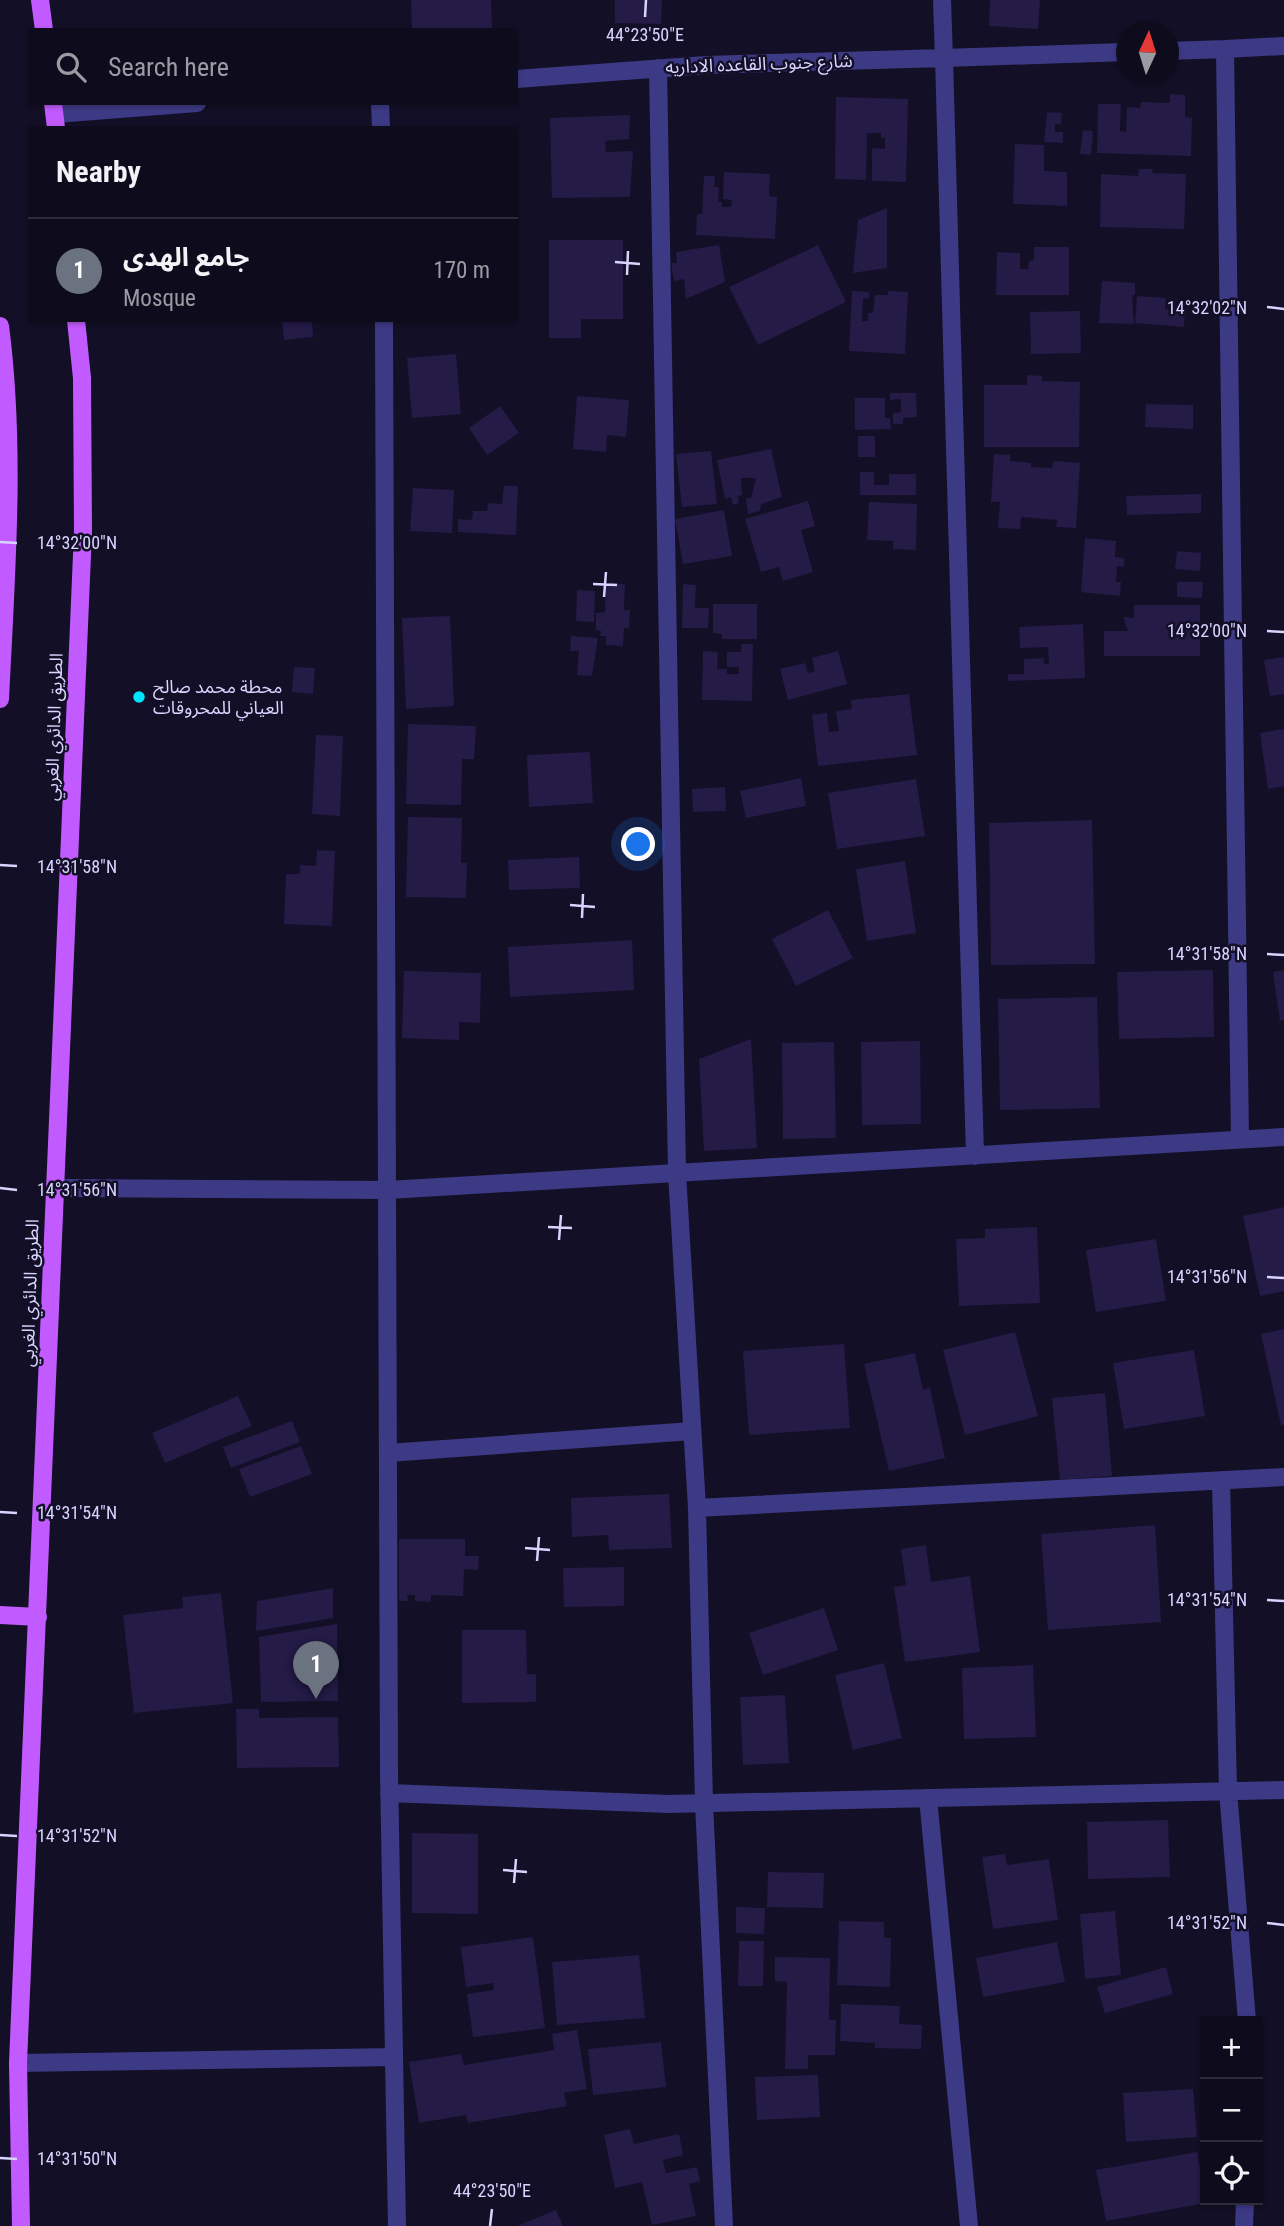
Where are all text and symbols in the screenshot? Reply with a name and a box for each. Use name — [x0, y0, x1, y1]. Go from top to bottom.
north arrow — [1116, 21, 1179, 84]
text: 44°23'50"E — [606, 24, 684, 45]
search box — [28, 28, 518, 105]
icon: search — [52, 48, 90, 86]
street label: شارع جنوب القاعده الاداريه — [665, 50, 853, 81]
text: Search here — [108, 52, 229, 82]
text: Nearby — [56, 154, 141, 189]
text: جامع الهدى — [123, 242, 249, 272]
text: 1 — [73, 257, 85, 284]
text: 170 m — [433, 257, 490, 284]
text: Mosque — [123, 285, 196, 312]
text: 14°32'02"N — [1167, 297, 1247, 318]
text: 14°32'00"N — [37, 532, 117, 553]
text: 14°32'00"N — [1167, 620, 1247, 641]
street label: الطريق الدائري الغربي — [40, 653, 70, 801]
place label: محطة محمد صالح العياني للمحروقات — [153, 676, 284, 721]
marker: محطة محمد صالح العياني للمحروقات — [131, 689, 147, 705]
your location — [621, 827, 655, 861]
text: 14°31'58"N — [37, 856, 117, 877]
text: 14°31'58"N — [1167, 943, 1247, 964]
text: 14°31'56"N — [37, 1179, 117, 1200]
street label: الطريق الدائري الغربي — [16, 1219, 46, 1367]
text: 14°31'56"N — [1167, 1266, 1247, 1287]
text: 14°31'54"N — [37, 1502, 117, 1523]
text: 14°31'54"N — [1167, 1589, 1247, 1610]
pin: 1 — [293, 1641, 339, 1699]
text: 14°31'52"N — [37, 1825, 117, 1846]
text: 14°31'52"N — [1167, 1912, 1247, 1933]
map controls — [1200, 2016, 1263, 2205]
button: + — [1200, 2016, 1263, 2079]
button: − — [1200, 2079, 1263, 2142]
button: locate — [1200, 2142, 1263, 2205]
text: 14°31'50"N — [37, 2148, 117, 2169]
text: 44°23'50"E — [453, 2180, 531, 2201]

